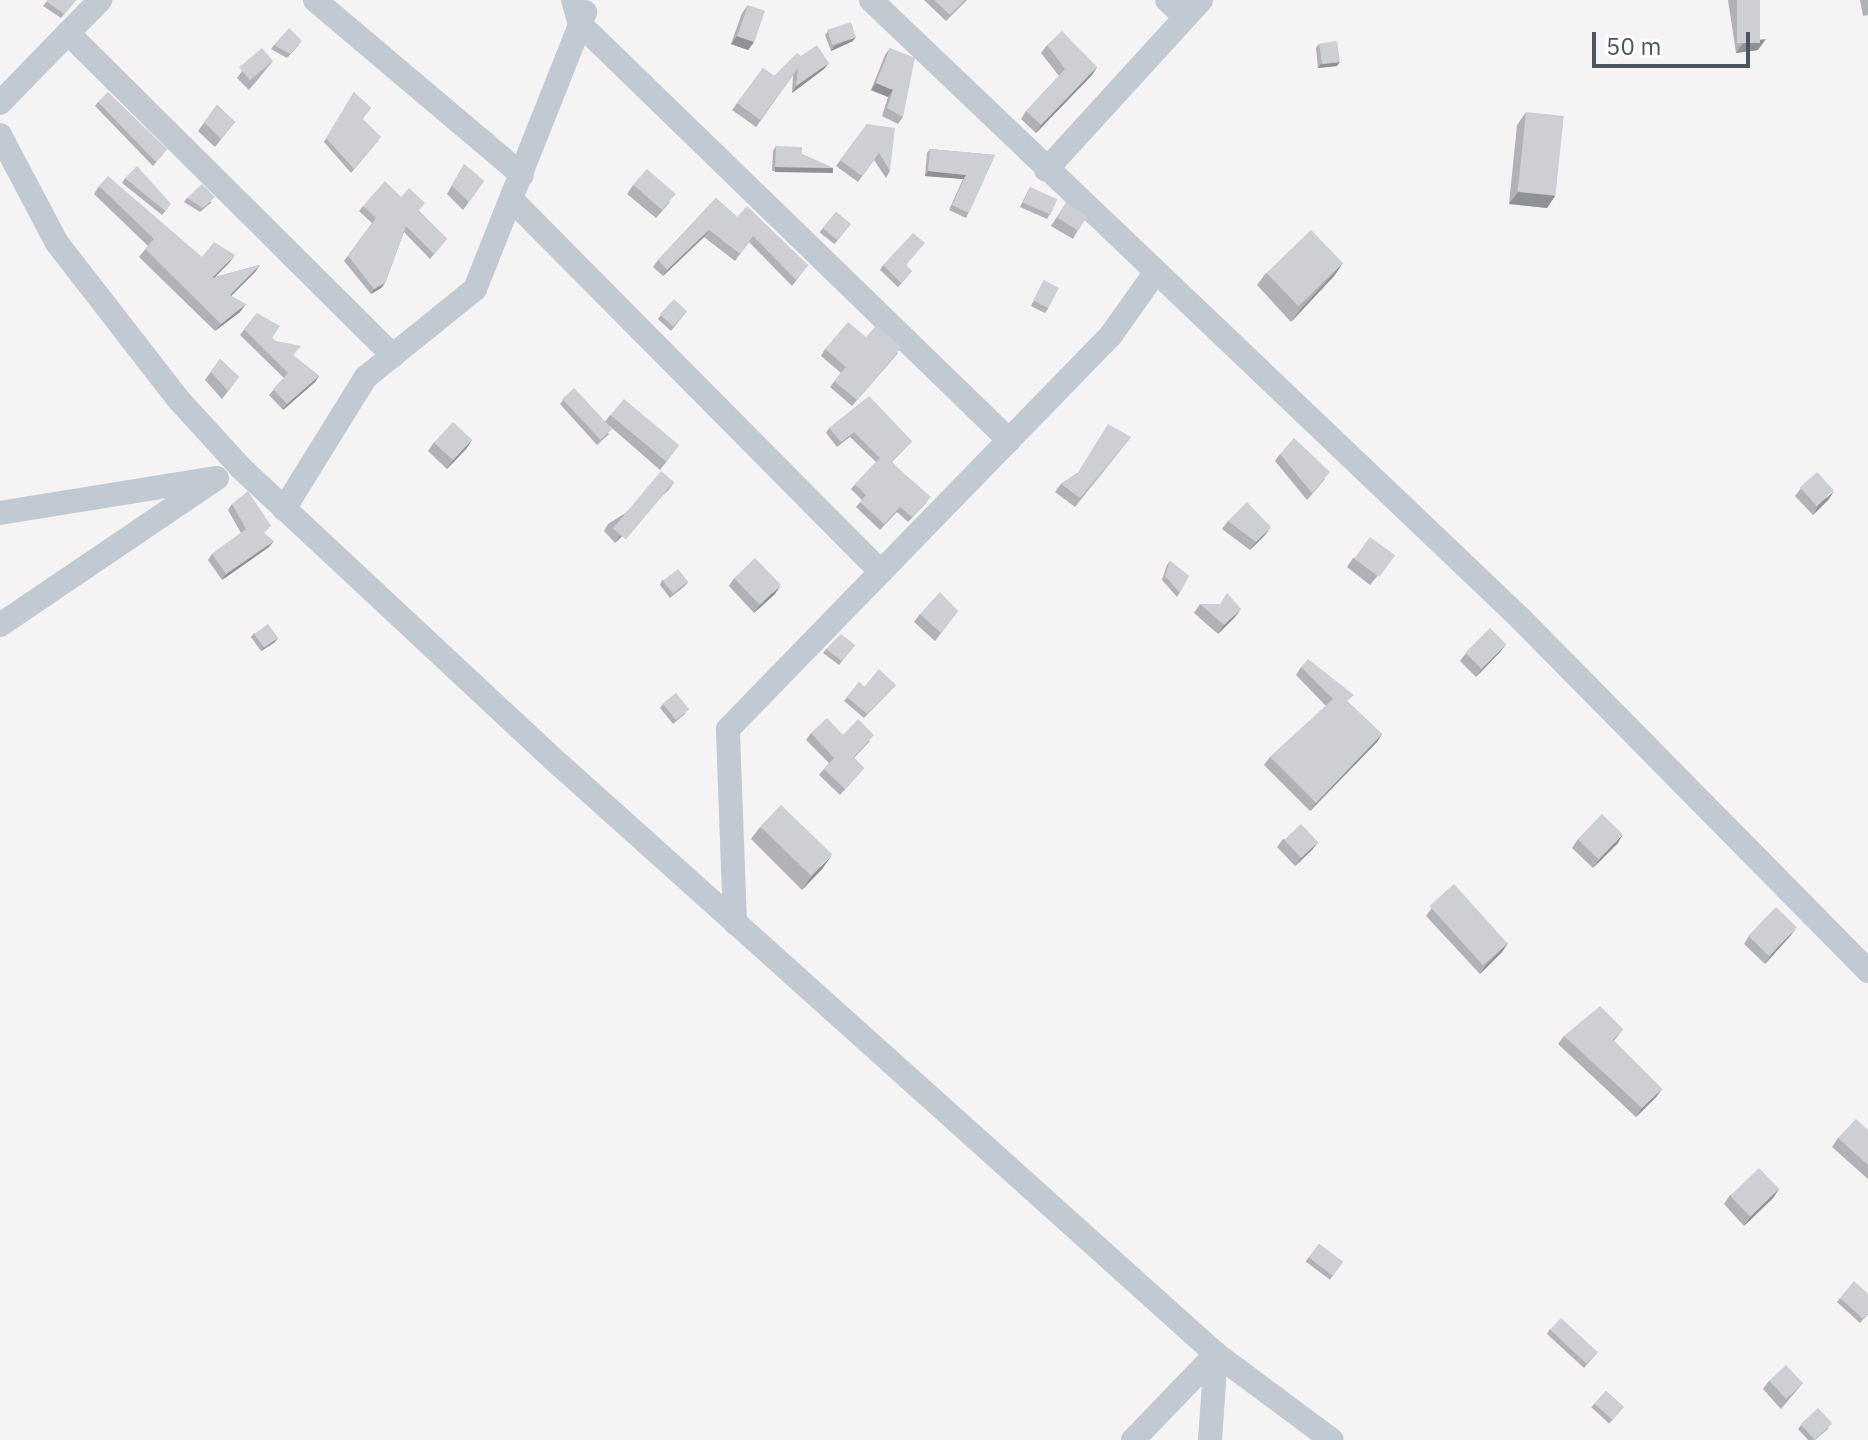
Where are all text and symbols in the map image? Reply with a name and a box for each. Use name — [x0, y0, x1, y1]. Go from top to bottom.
scale bar — [1596, 16, 1754, 66]
text: 50 m — [1606, 30, 1661, 62]

